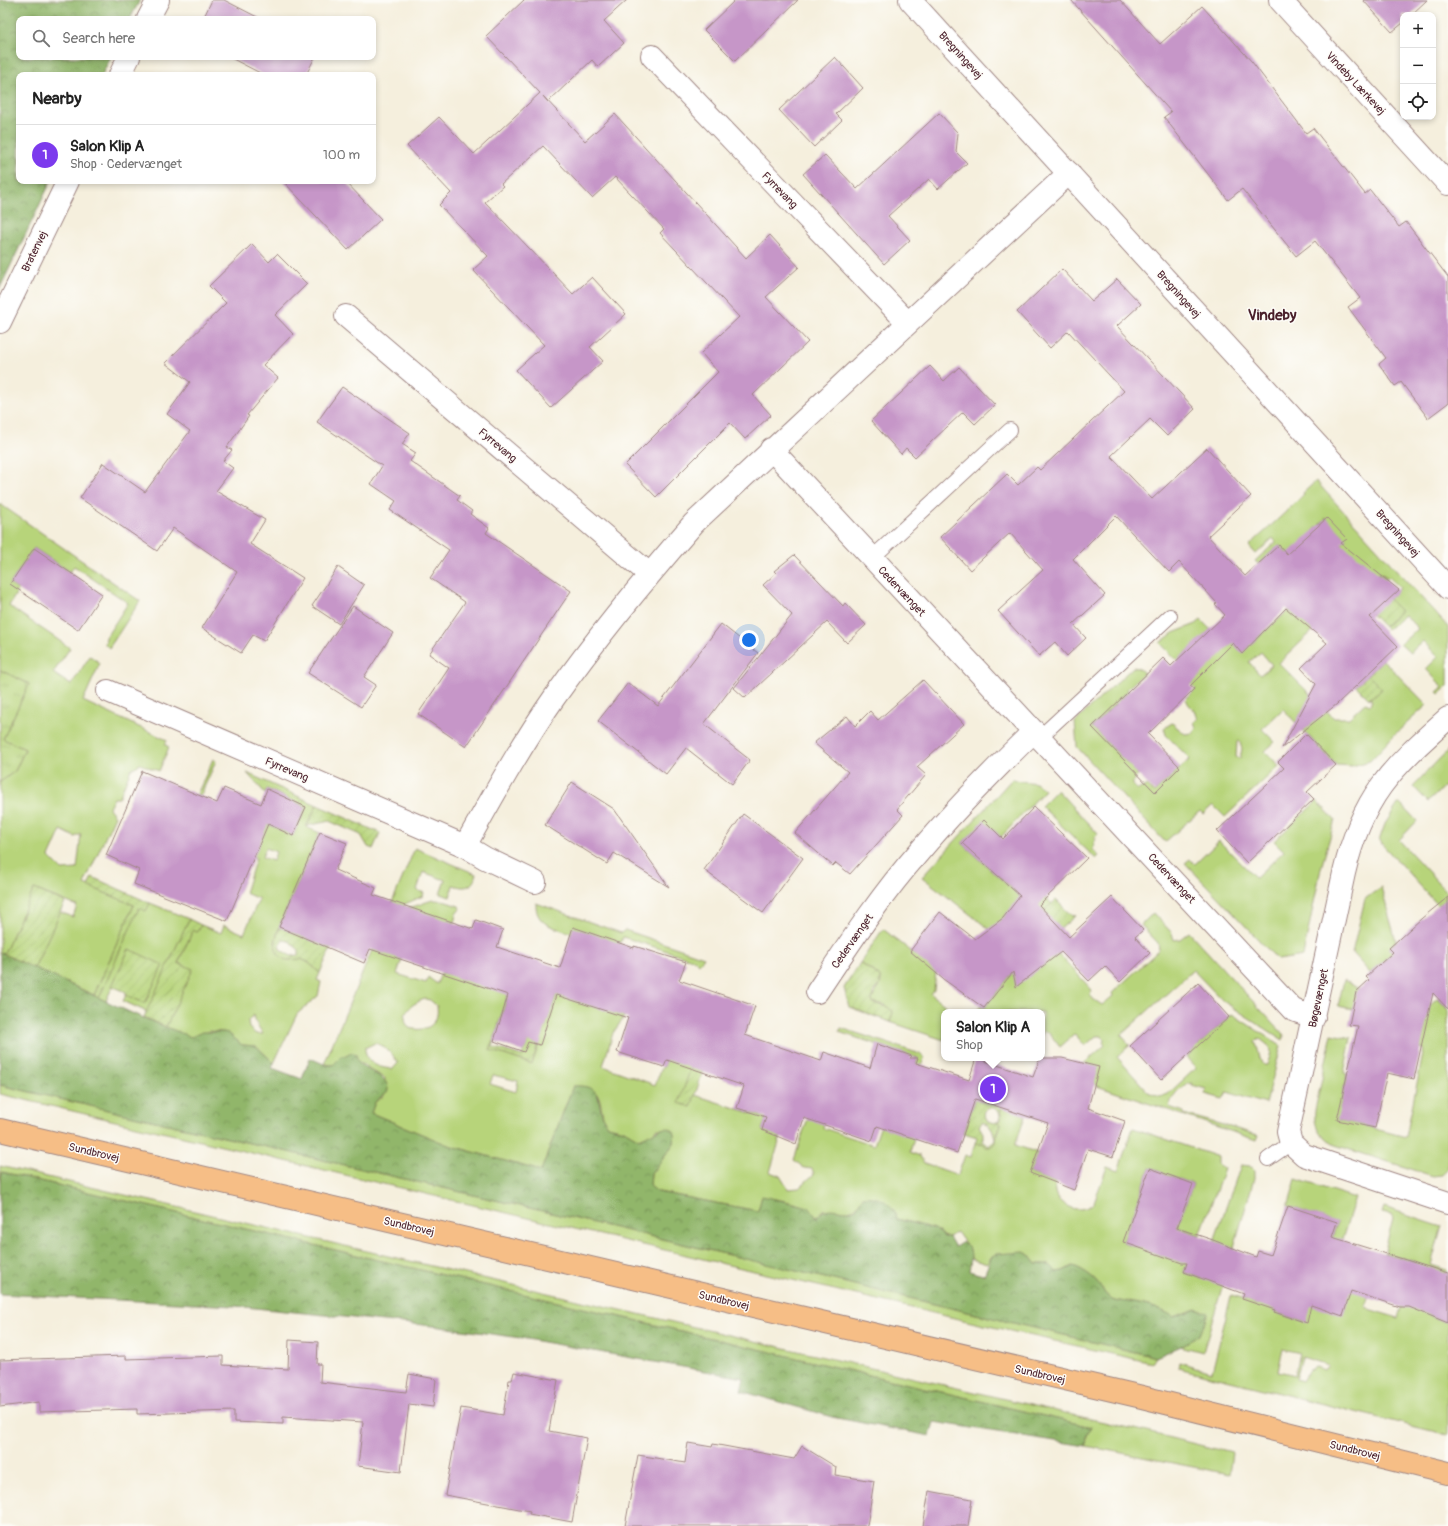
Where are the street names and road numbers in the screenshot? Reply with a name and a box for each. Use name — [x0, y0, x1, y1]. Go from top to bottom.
street label: Bregningevej — [936, 29, 985, 82]
street label: Vindeby Lærkevej — [1323, 49, 1388, 117]
street label: Fyrrevang — [759, 169, 801, 212]
street label: Bratenvej — [19, 229, 50, 274]
street label: Bregningevej — [1154, 268, 1203, 321]
street label: Fyrrevang — [476, 426, 520, 465]
street label: Bregningevej — [1373, 507, 1422, 560]
street label: Cedervænget — [875, 564, 928, 619]
street label: Fyrrevang — [263, 755, 311, 785]
street label: Cedervænget — [1145, 851, 1198, 906]
street label: Cedervænget — [829, 911, 876, 971]
street label: Bøgevænget — [1306, 967, 1331, 1029]
street label: Sundbrovej — [67, 1140, 120, 1165]
street label: Sundbrovej — [382, 1214, 435, 1239]
street label: Sundbrovej — [697, 1288, 750, 1313]
street label: Sundbrovej — [1013, 1362, 1066, 1387]
street label: Sundbrovej — [1328, 1438, 1381, 1463]

